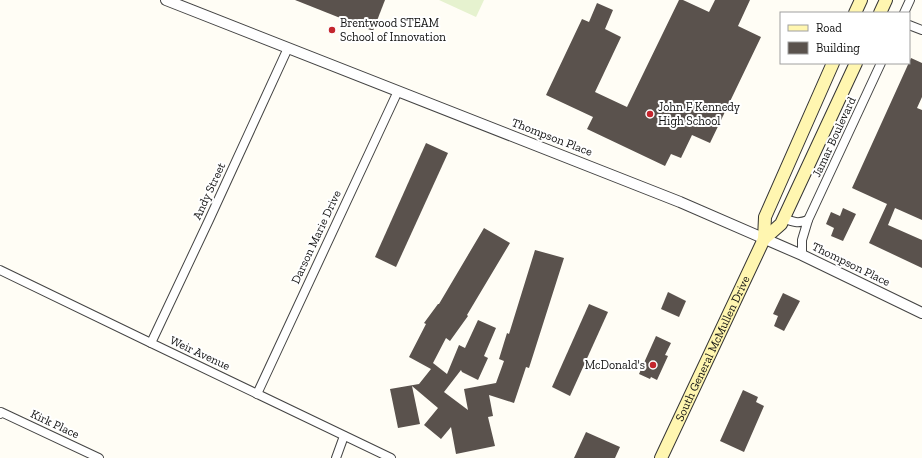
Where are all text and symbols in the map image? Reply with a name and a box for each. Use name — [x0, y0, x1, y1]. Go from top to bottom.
legend — [780, 12, 910, 64]
place label: Brentwood STEAM School of Innovation — [340, 16, 446, 44]
text: Road — [816, 21, 842, 35]
marker: Brentwood STEAM School of Innovation — [327, 25, 337, 35]
text: Building — [816, 41, 860, 55]
street label: Jamar Boulevard — [809, 94, 859, 179]
place label: John F Kennedy High School — [658, 100, 741, 128]
marker: John F Kennedy High School — [645, 109, 655, 119]
street label: Thompson Place — [510, 115, 595, 159]
street label: Andy Street — [190, 160, 229, 222]
street label: Darson Marie Drive — [288, 188, 344, 286]
street label: Thompson Place — [810, 239, 893, 289]
street label: South General McMullen Drive — [672, 273, 753, 423]
street label: Weir Avenue — [168, 333, 233, 373]
place label: McDonald's — [585, 358, 645, 372]
marker: McDonald's — [648, 360, 658, 370]
street label: Kirk Place — [28, 407, 82, 441]

